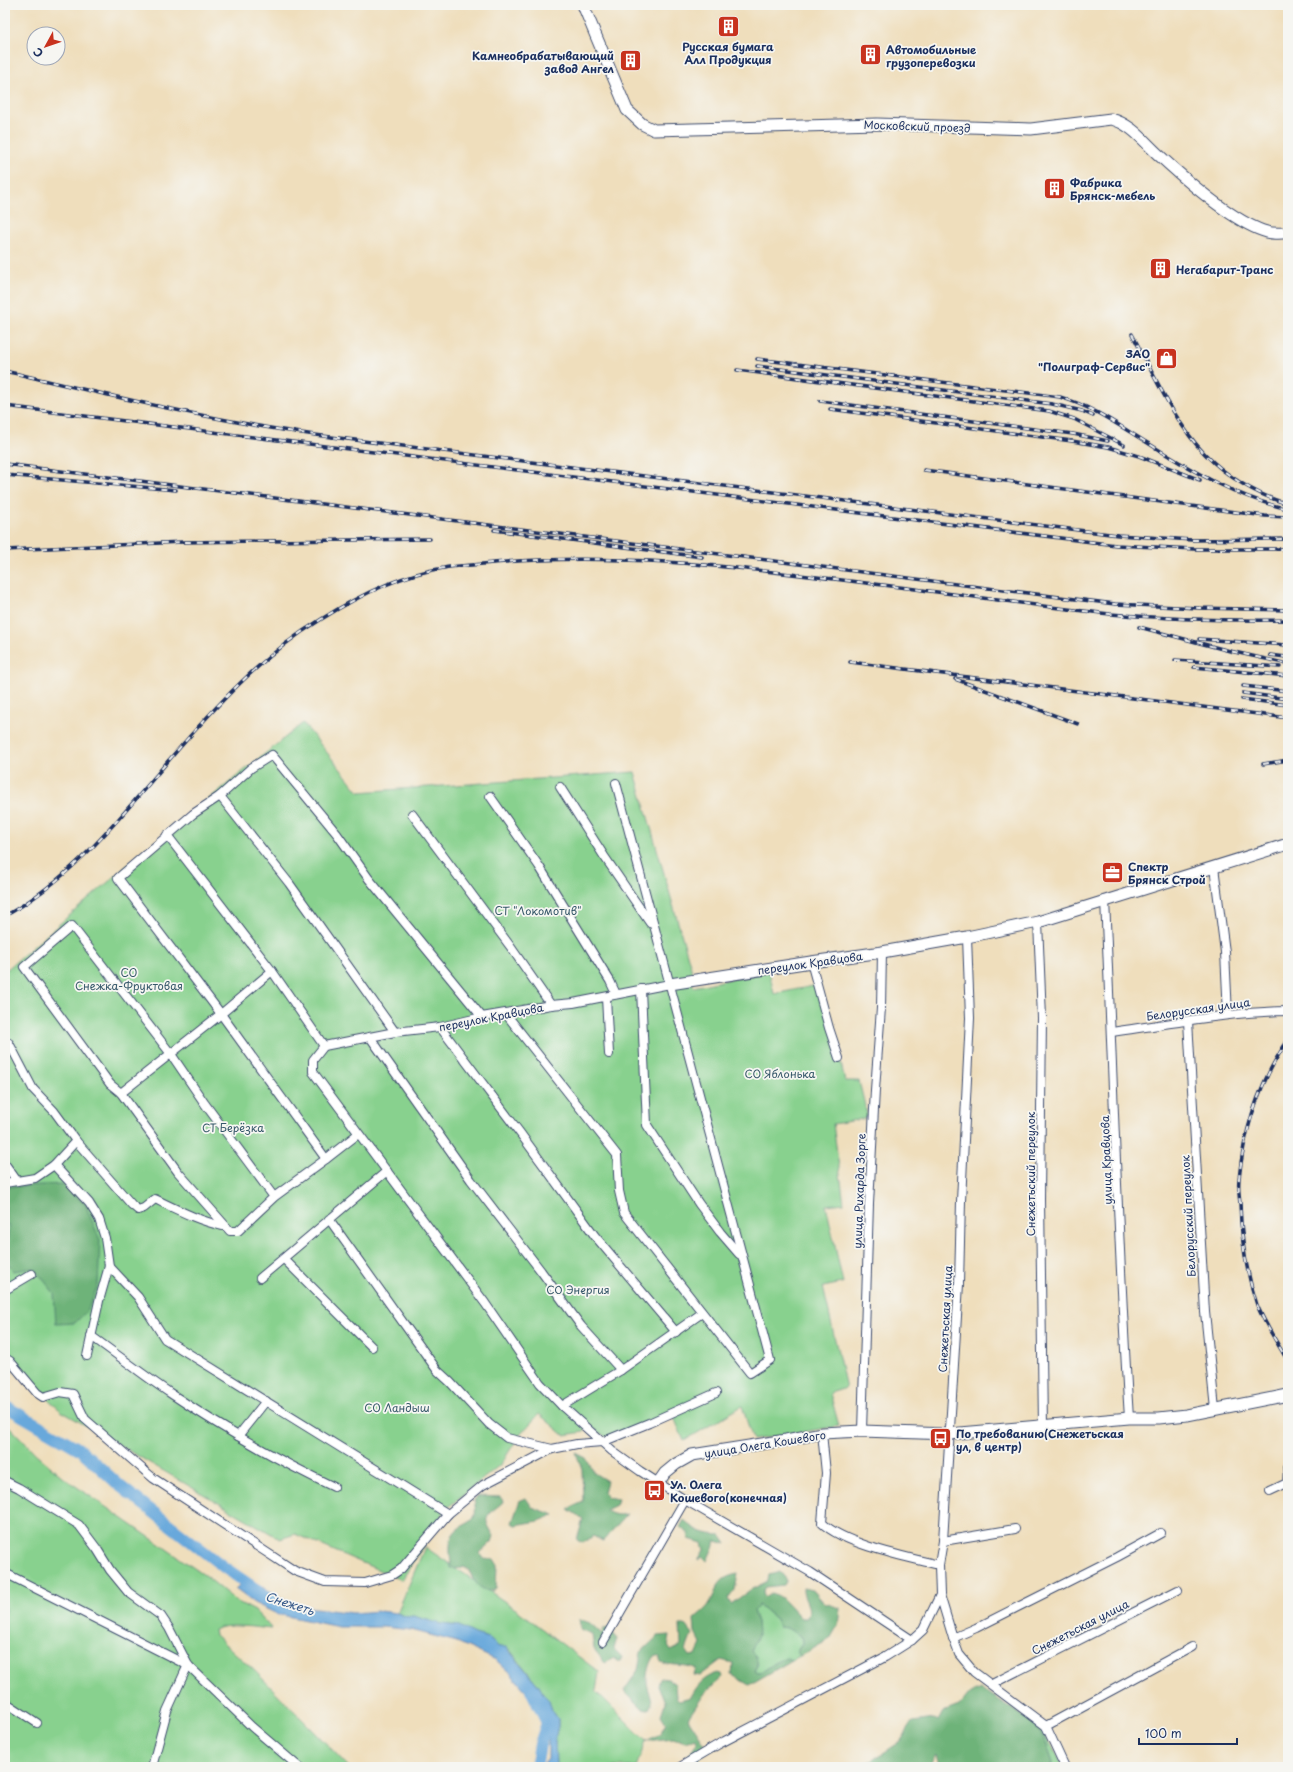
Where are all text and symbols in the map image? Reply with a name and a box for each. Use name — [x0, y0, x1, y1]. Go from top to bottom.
building icon: Русская бумага Алл Продукция — [715, 13, 741, 39]
north arrow — [26, 26, 66, 66]
place label: Русская бумага Алл Продукция — [682, 38, 774, 68]
place label: Автомобильные грузоперевозки — [886, 41, 977, 71]
building icon: Автомобильные грузоперевозки — [858, 42, 884, 68]
text: С — [29, 44, 47, 61]
place label: Камнеобрабатывающий завод Ангел — [472, 47, 614, 77]
building icon: Камнеобрабатывающий завод Ангел — [617, 48, 643, 74]
street label: Московский проезд — [863, 116, 971, 136]
place label: Фабрика Брянск-мебель — [1070, 174, 1155, 204]
building icon: Фабрика Брянск-мебель — [1041, 175, 1067, 201]
building icon: Негабарит-Транс — [1148, 256, 1174, 282]
place label: Негабарит-Транс — [1176, 261, 1273, 278]
place label: ЗАО "Полиграф-Сервис" — [1038, 345, 1150, 375]
shop icon: ЗАО "Полиграф-Сервис" — [1153, 346, 1179, 372]
place label: Спектр Брянск Строй — [1128, 858, 1206, 888]
office icon: Спектр Брянск Строй — [1099, 859, 1125, 885]
park label: СТ "Локомотив" — [494, 902, 582, 919]
street label: переулок Кравцова — [756, 947, 864, 979]
park label: СО Снежка-Фруктовая — [75, 964, 183, 994]
street label: Белорусская улица — [1145, 993, 1251, 1025]
street label: переулок Кравцова — [437, 999, 545, 1035]
park label: СО Яблонька — [745, 1065, 816, 1082]
street label: Снежетьский переулок — [1022, 1111, 1039, 1236]
street label: улица Кравцова — [1096, 1115, 1116, 1205]
park label: СТ Берёзка — [202, 1119, 264, 1136]
street label: улица Рихарда Зорге — [848, 1133, 870, 1249]
street label: Белорусский переулок — [1176, 1154, 1200, 1277]
street label: Снежетьская улица — [934, 1265, 956, 1373]
park label: СО Энергия — [546, 1281, 610, 1298]
park label: СО Ландыш — [364, 1399, 430, 1416]
place label: По требованию(Снежетьская ул, в центр) — [956, 1425, 1124, 1455]
street label: улица Олега Кошевого — [703, 1426, 827, 1462]
bus stop icon: По требованию(Снежетьская ул, в центр) — [927, 1426, 953, 1452]
place label: Ул. Олега Кошевого(конечная) — [670, 1476, 787, 1506]
bus stop icon: Ул. Олега Кошевого(конечная) — [642, 1477, 668, 1503]
water label: Снежеть — [263, 1587, 318, 1620]
street label: Снежетьская улица — [1028, 1595, 1132, 1659]
scale bar — [1139, 1720, 1237, 1746]
text: 100 m — [1145, 1724, 1182, 1742]

